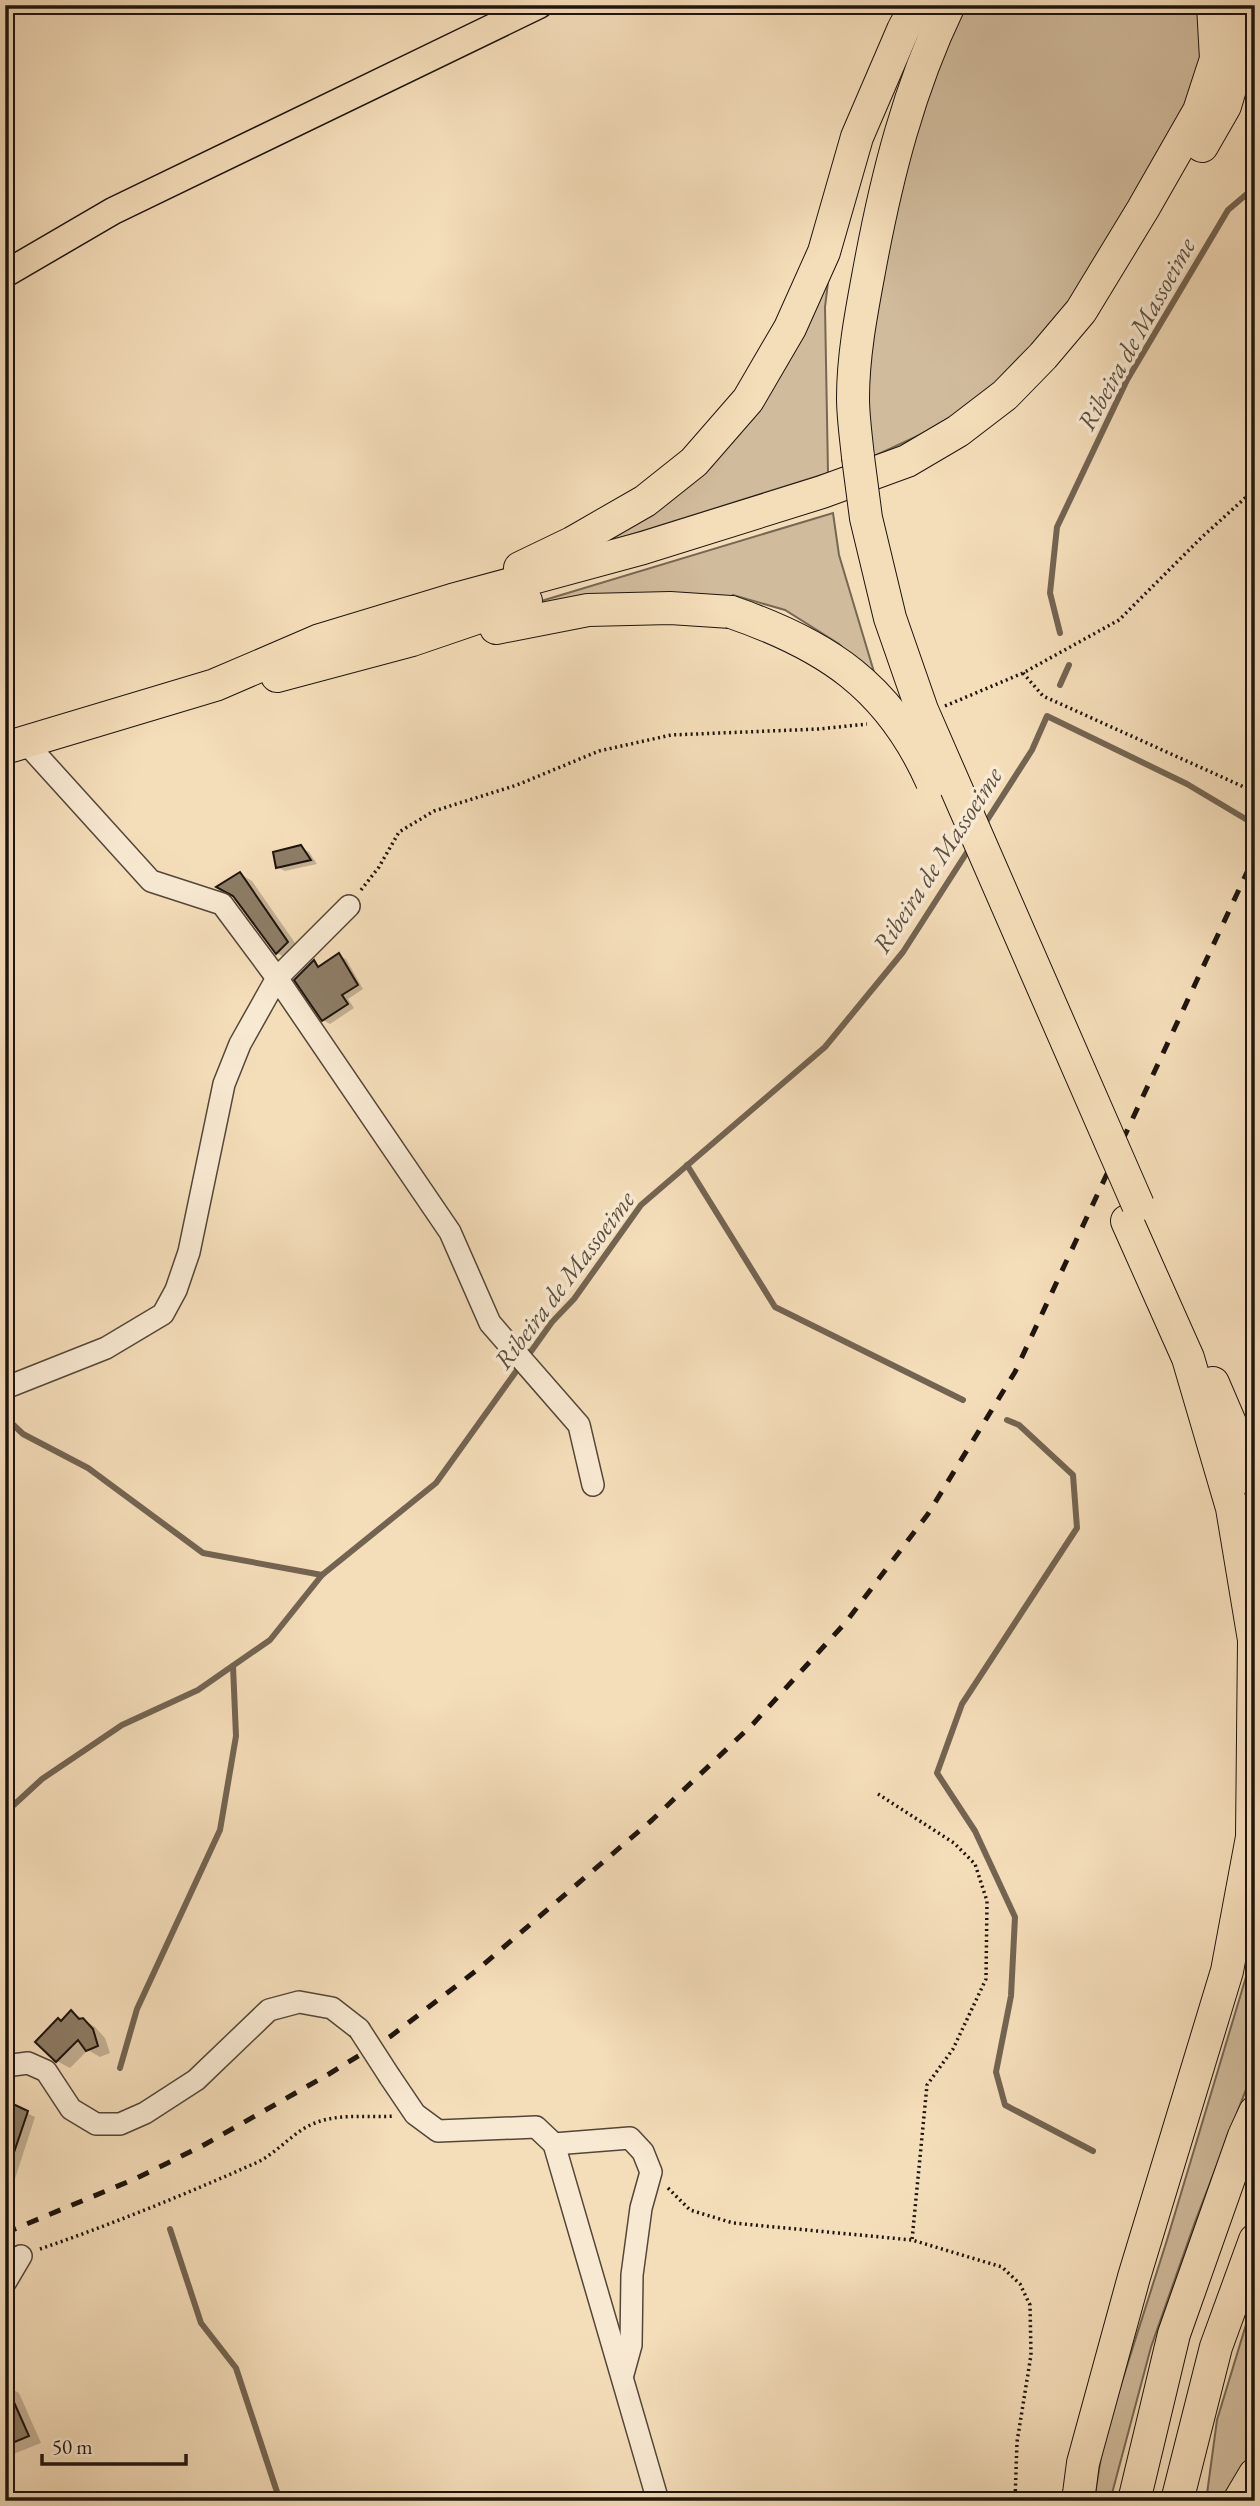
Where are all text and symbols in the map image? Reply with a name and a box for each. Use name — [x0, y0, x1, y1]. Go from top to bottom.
water label: Ribeira de Massoeime — [1069, 231, 1204, 436]
water label: Ribeira de Massoeime — [864, 760, 1010, 959]
water label: Ribeira de Massoeime — [486, 1183, 643, 1376]
scale bar — [42, 2422, 186, 2466]
text: 50 m — [52, 2433, 93, 2460]

